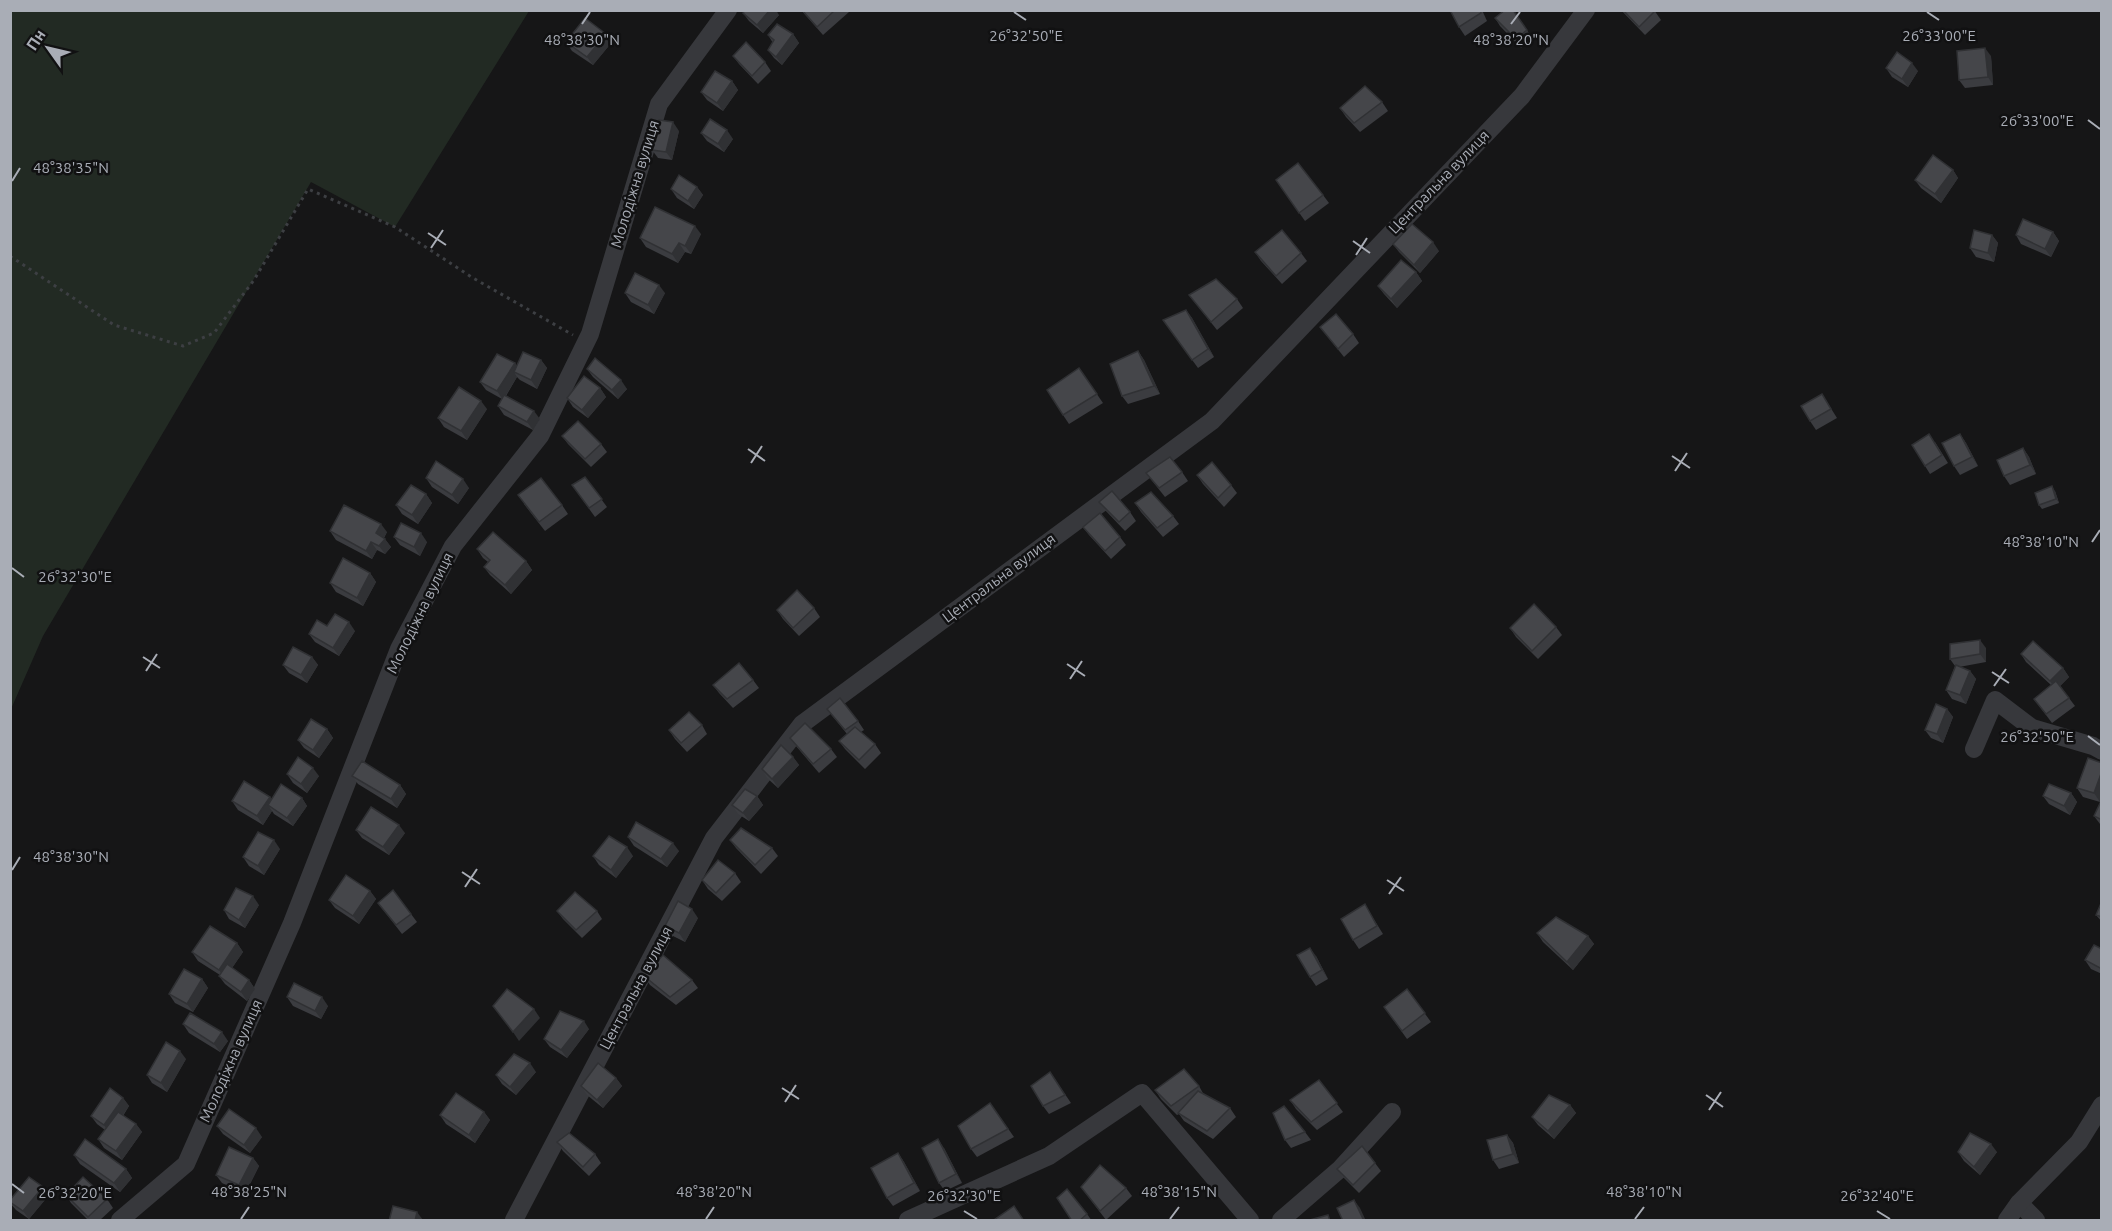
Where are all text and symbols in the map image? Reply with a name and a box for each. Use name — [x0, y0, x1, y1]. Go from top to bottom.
north arrow — [18, 18, 78, 78]
text: Пн — [22, 26, 49, 53]
text: 26°32'50"E — [989, 27, 1063, 44]
text: 26°33'00"E — [1902, 27, 1976, 44]
text: 48°38'30"N — [544, 31, 620, 48]
text: 48°38'20"N — [1473, 31, 1549, 48]
text: 26°33'00"E — [2000, 112, 2074, 129]
street label: Молодіжна вулиця — [607, 118, 662, 250]
street label: Центральна вулиця — [1385, 127, 1492, 237]
text: 48°38'35"N — [33, 159, 109, 176]
street label: Центральна вулиця — [939, 530, 1058, 626]
text: 48°38'10"N — [2003, 533, 2079, 550]
street label: Молодіжна вулиця — [383, 550, 456, 676]
text: 26°32'30"E — [38, 568, 112, 585]
text: 26°32'50"E — [2000, 728, 2074, 745]
text: 48°38'30"N — [33, 848, 109, 865]
street label: Центральна вулиця — [596, 923, 675, 1052]
street label: Молодіжна вулиця — [196, 997, 265, 1125]
text: 48°38'25"N — [211, 1183, 287, 1200]
text: 48°38'20"N — [676, 1183, 752, 1200]
text: 48°38'15"N — [1141, 1183, 1217, 1200]
text: 48°38'10"N — [1606, 1183, 1682, 1200]
text: 26°32'20"E — [38, 1184, 112, 1201]
text: 26°32'30"E — [927, 1187, 1001, 1204]
text: 26°32'40"E — [1840, 1187, 1914, 1204]

